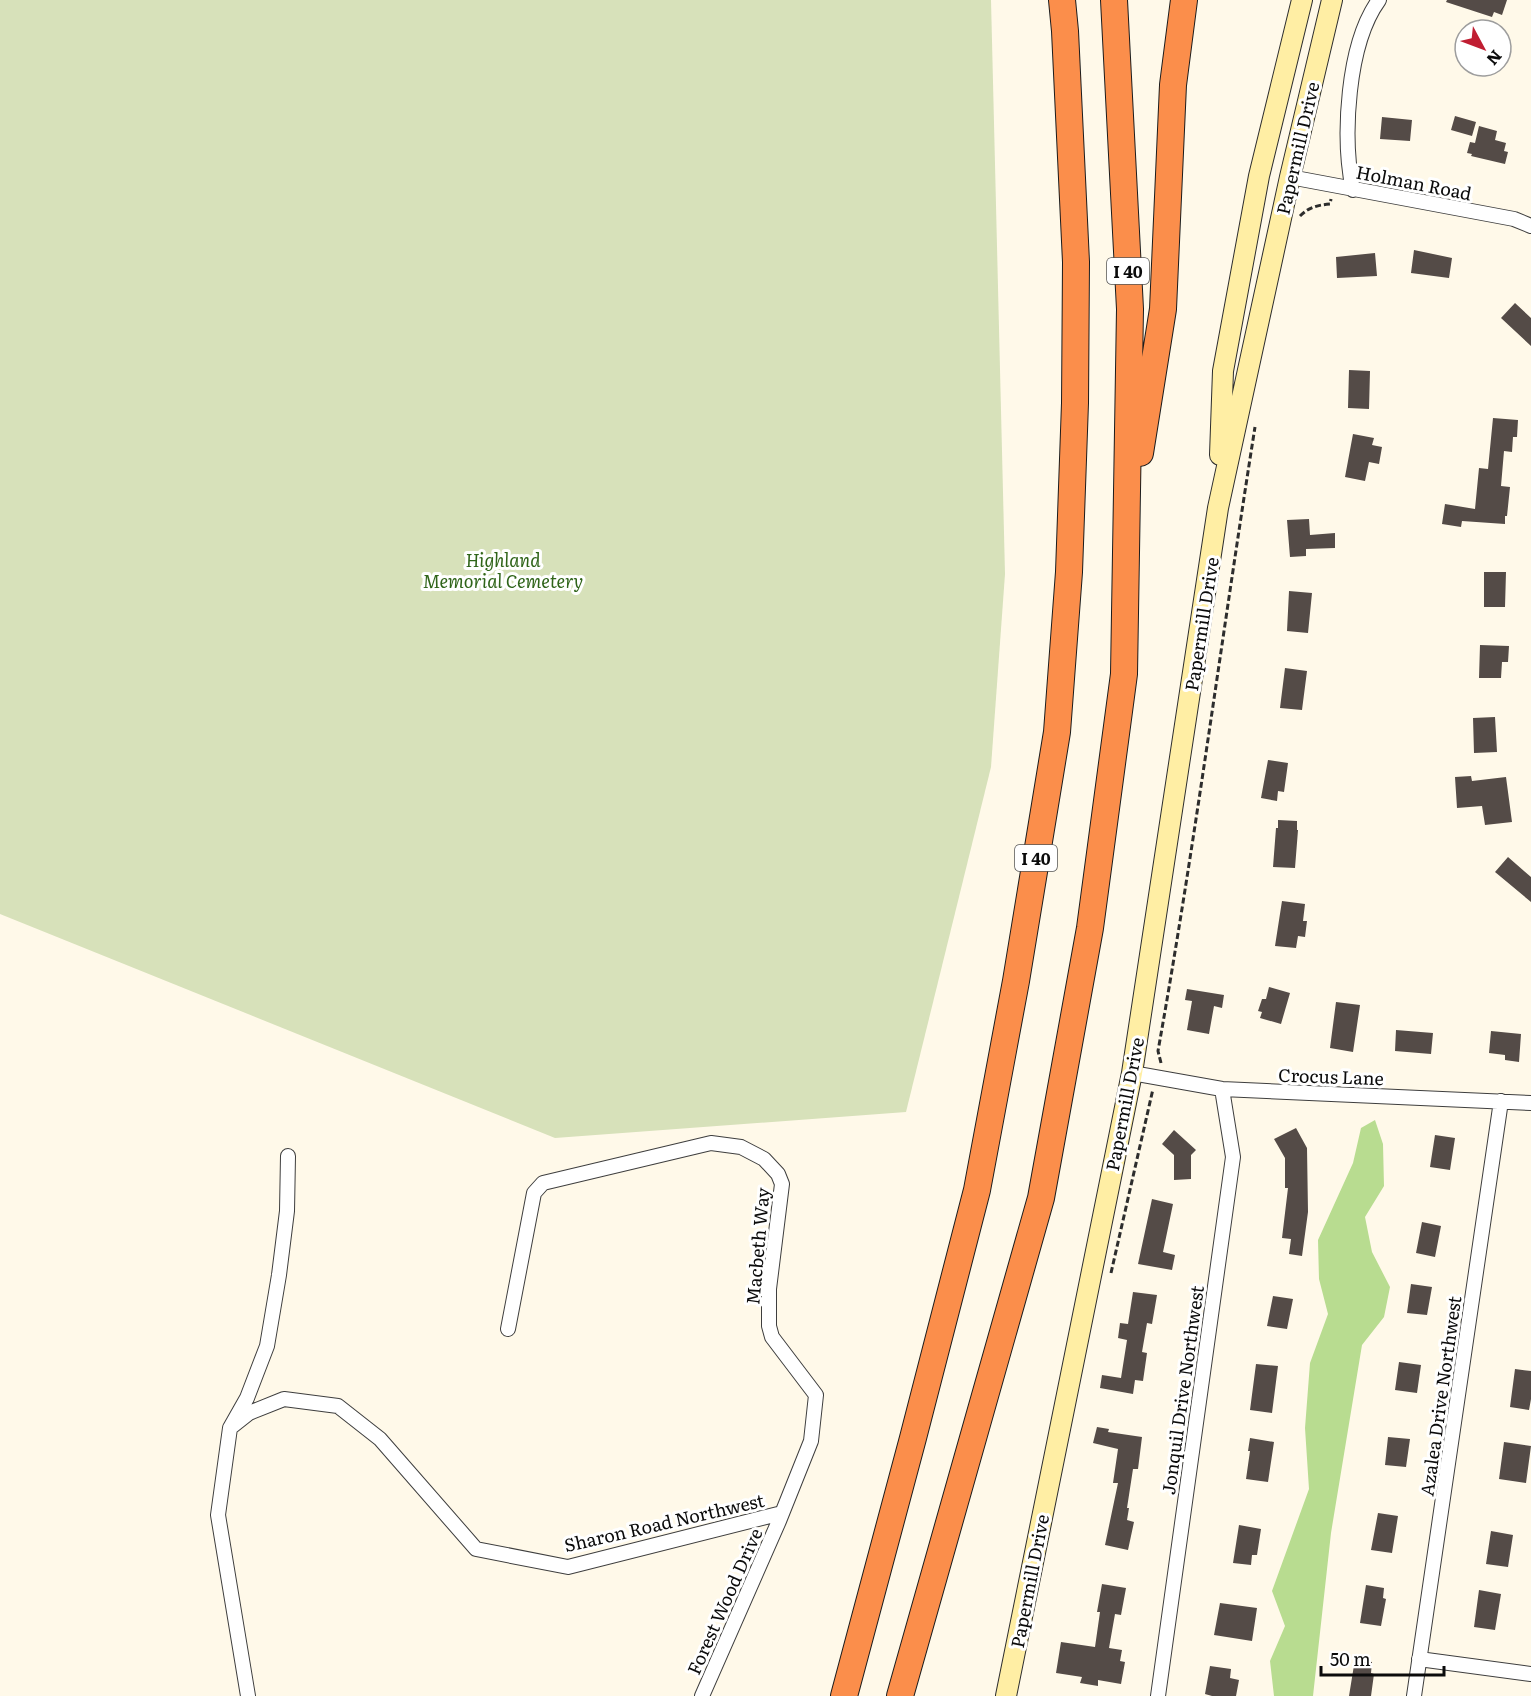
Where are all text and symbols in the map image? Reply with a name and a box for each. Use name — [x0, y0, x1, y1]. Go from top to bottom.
north arrow — [1453, 18, 1513, 78]
text: N — [1482, 46, 1509, 71]
street label: Papermill Drive — [1269, 79, 1325, 217]
street label: Holman Road — [1354, 158, 1474, 206]
road number: I 40 — [1107, 258, 1149, 284]
park label: Highland Memorial Cemetery — [423, 546, 583, 594]
street label: Papermill Drive — [1177, 555, 1225, 693]
road number: I 40 — [1015, 845, 1057, 871]
street label: Papermill Drive — [1098, 1035, 1150, 1173]
street label: Crocus Lane — [1278, 1061, 1384, 1091]
street label: Macbeth Way — [738, 1186, 776, 1306]
street label: Jonquil Drive Northwest — [1154, 1283, 1210, 1496]
street label: Azalea Drive Northwest — [1413, 1293, 1468, 1498]
street label: Sharon Road Northwest — [561, 1486, 767, 1558]
street label: Papermill Drive — [1003, 1512, 1055, 1650]
street label: Forest Wood Drive — [680, 1523, 768, 1679]
scale bar — [1321, 1639, 1444, 1677]
text: 50 m — [1330, 1645, 1371, 1672]

